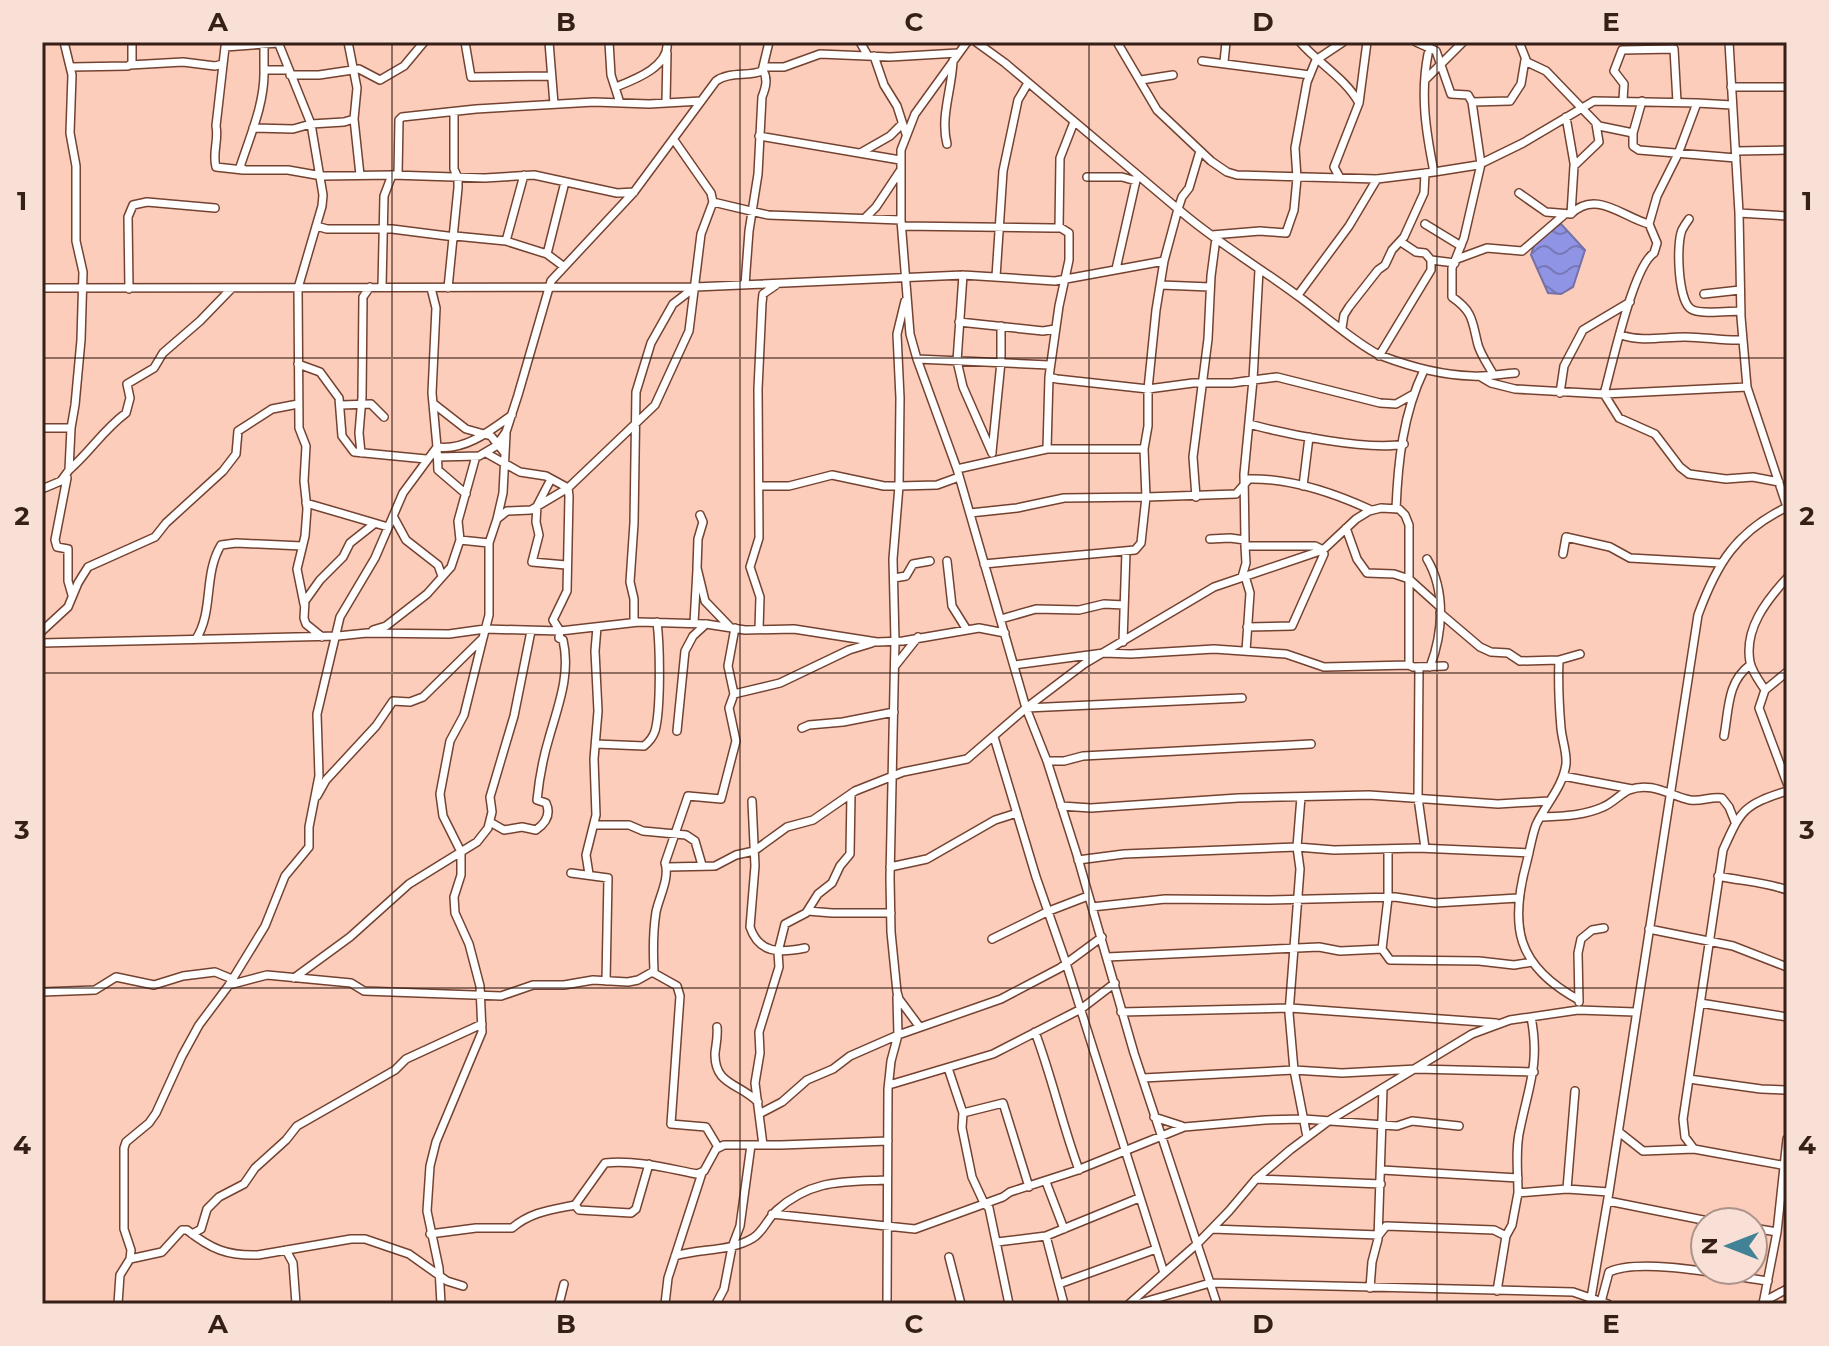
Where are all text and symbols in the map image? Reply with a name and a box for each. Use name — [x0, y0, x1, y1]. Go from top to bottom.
text: A — [207, 6, 229, 38]
text: B — [556, 6, 576, 38]
text: C — [905, 6, 924, 38]
text: D — [1252, 6, 1274, 38]
text: E — [1602, 6, 1620, 38]
text: 1 — [17, 185, 27, 217]
text: 1 — [1802, 185, 1812, 217]
text: 2 — [14, 500, 30, 532]
text: 2 — [1799, 500, 1815, 532]
text: 3 — [13, 814, 30, 846]
text: 3 — [1798, 814, 1815, 846]
text: 4 — [13, 1129, 31, 1161]
text: 4 — [1798, 1129, 1816, 1161]
north arrow — [1689, 1206, 1769, 1286]
text: N — [1696, 1237, 1723, 1255]
text: A — [207, 1308, 229, 1340]
text: B — [556, 1308, 576, 1340]
text: C — [905, 1308, 924, 1340]
text: D — [1252, 1308, 1274, 1340]
text: E — [1602, 1308, 1620, 1340]

